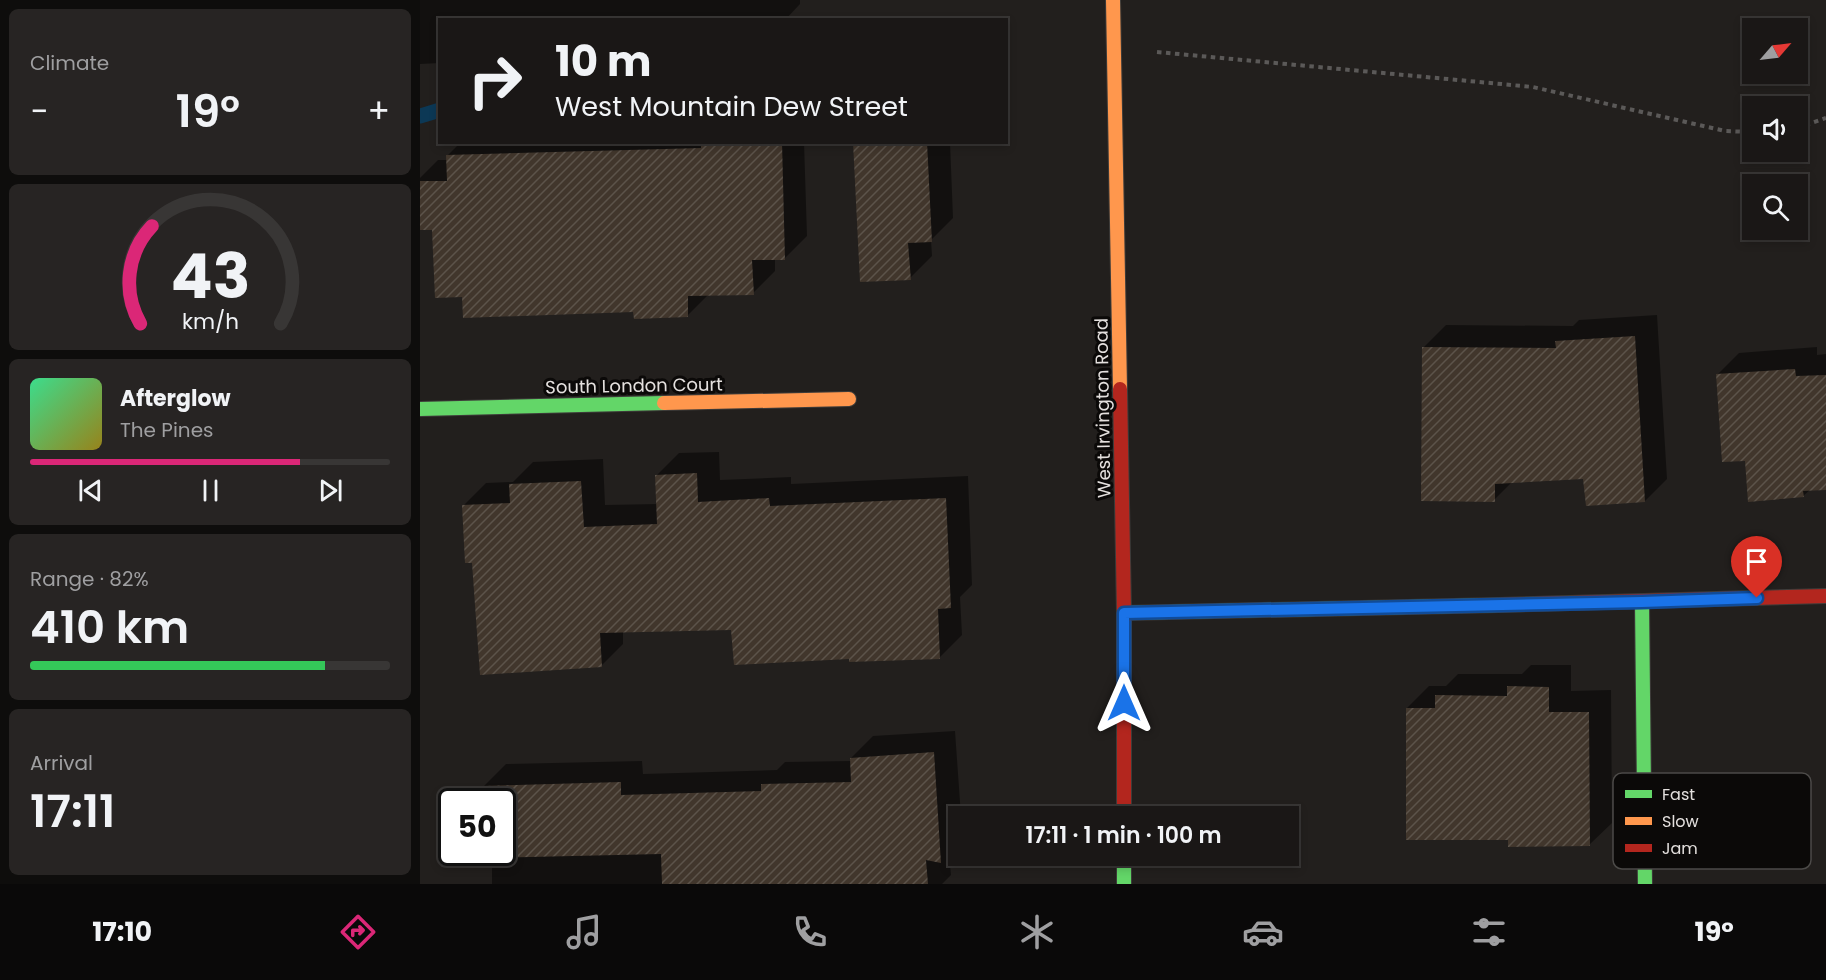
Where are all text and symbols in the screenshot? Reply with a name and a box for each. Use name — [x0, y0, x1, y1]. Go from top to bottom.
north arrow — [1742, 18, 1808, 84]
map controls — [1742, 18, 1808, 240]
text: 10 m — [555, 32, 652, 91]
icon: right — [456, 42, 534, 120]
text: Climate — [30, 49, 109, 77]
text: 19° — [176, 80, 240, 143]
text: − — [30, 88, 48, 135]
text: + — [367, 88, 390, 135]
text: West Mountain Dew Street — [555, 88, 908, 125]
button: sound — [1742, 96, 1808, 162]
button: search — [1742, 174, 1808, 240]
text: 43 — [170, 232, 250, 320]
text: km/h — [181, 306, 239, 337]
street label: West Irvington Road — [1088, 318, 1117, 498]
street label: South London Court — [545, 371, 723, 400]
text: Afterglow — [120, 383, 231, 414]
text: The Pines — [120, 416, 214, 444]
icon: previous — [74, 474, 107, 507]
icon: pause — [194, 474, 227, 507]
icon: next — [314, 474, 347, 507]
pin — [1731, 536, 1782, 598]
icon: arrive — [1740, 545, 1773, 578]
text: Range · 82% — [30, 565, 149, 593]
text: 410 km — [30, 596, 189, 659]
position arrow — [1092, 671, 1156, 735]
text: Arrival — [30, 749, 93, 777]
legend — [1613, 773, 1811, 869]
text: 17:11 — [30, 780, 115, 843]
text: Fast — [1662, 783, 1695, 806]
speed limit sign: 50 — [438, 788, 516, 866]
text: Slow — [1662, 810, 1699, 833]
text: 17:11 · 1 min · 100 m — [1025, 820, 1222, 851]
text: Jam — [1662, 837, 1698, 860]
icon: directions — [337, 911, 379, 953]
icon: music — [563, 911, 605, 953]
icon: phone — [789, 911, 831, 953]
icon: climate — [1016, 911, 1058, 953]
icon: car — [1242, 911, 1284, 953]
icon: filters — [1468, 911, 1510, 953]
text: 17:10 — [92, 913, 152, 950]
text: 19° — [1694, 913, 1734, 950]

